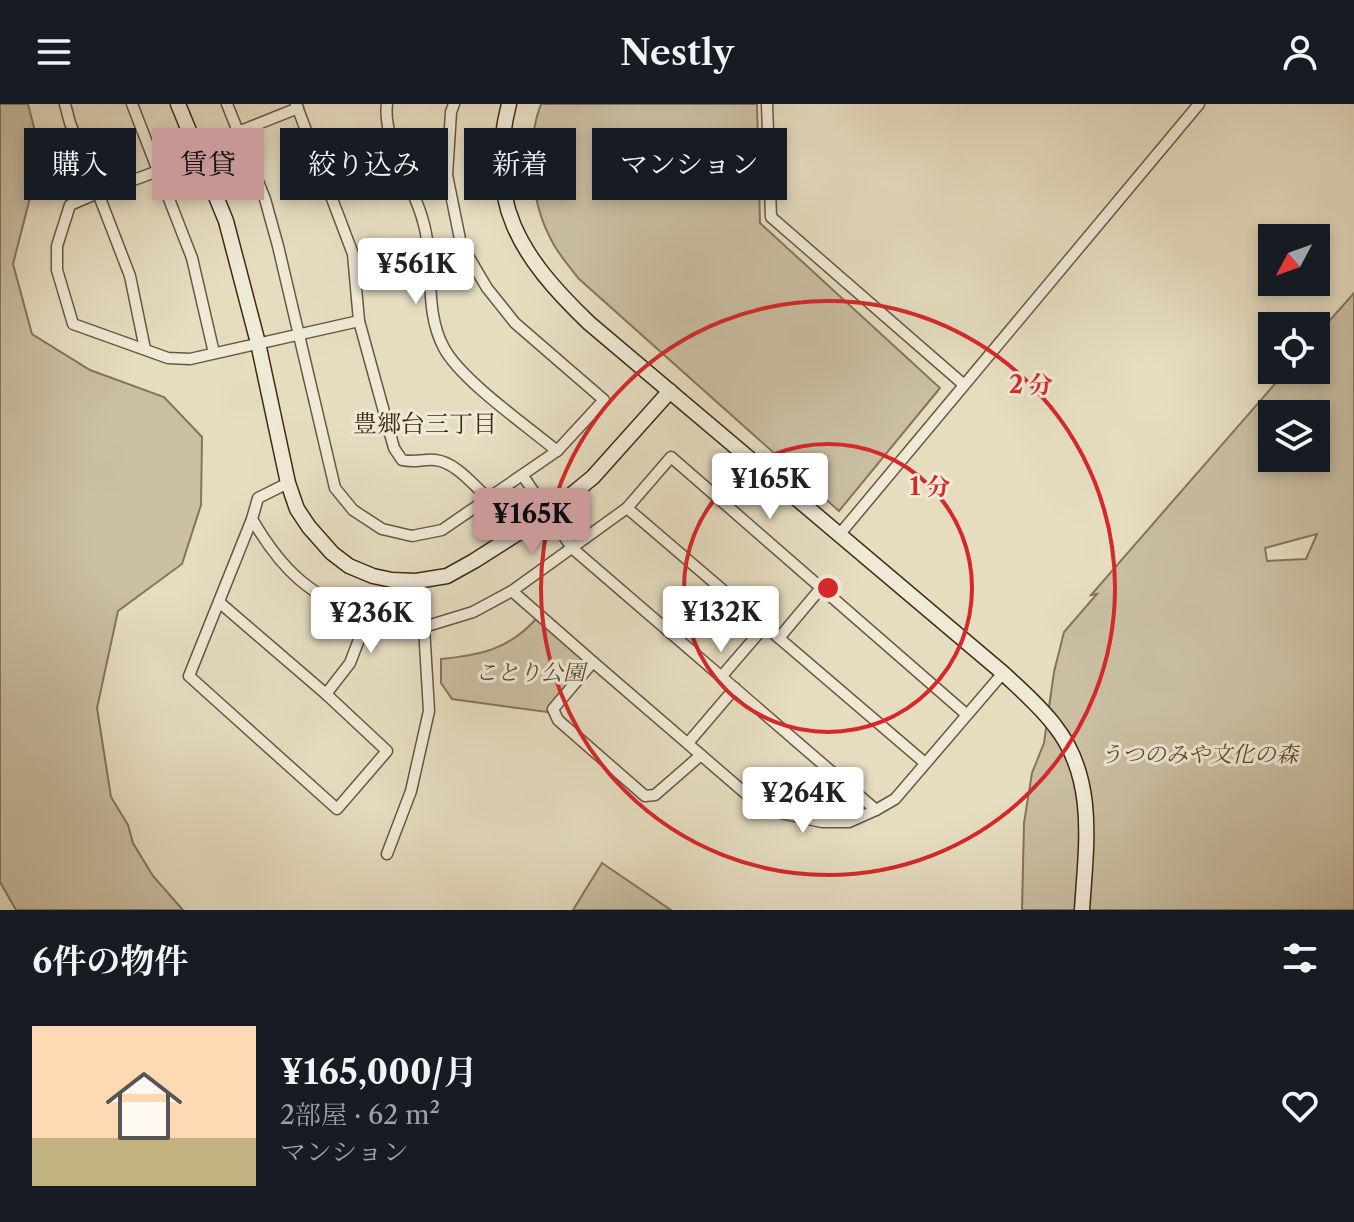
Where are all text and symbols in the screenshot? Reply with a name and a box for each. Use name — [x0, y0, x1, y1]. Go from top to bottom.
icon: menu — [32, 30, 76, 74]
text: Nestly — [620, 30, 734, 74]
icon: person — [1278, 30, 1322, 74]
chip: 購入 — [24, 128, 136, 200]
chip: 賃貸 — [152, 128, 264, 200]
chip: 絞り込み — [280, 128, 448, 200]
chip: 新着 — [464, 128, 576, 200]
chip: マンション — [592, 128, 787, 200]
north arrow — [1258, 224, 1330, 296]
map controls — [1258, 224, 1330, 472]
pin: ¥561K — [360, 238, 472, 306]
text: ¥561K — [376, 248, 456, 280]
button: locate — [1258, 312, 1330, 384]
text: 2 分 — [1009, 370, 1053, 399]
button: layers — [1258, 400, 1330, 472]
district label: 豊郷台三丁目 — [353, 409, 497, 438]
pin: ¥165K — [714, 453, 826, 521]
text: ¥165K — [730, 463, 810, 495]
text: 1 分 — [910, 472, 950, 501]
pin: ¥165K — [476, 488, 588, 556]
text: ¥165K — [492, 498, 572, 530]
centre of rings — [814, 574, 842, 602]
pin: ¥132K — [665, 586, 777, 654]
pin: ¥236K — [315, 587, 427, 655]
text: ¥132K — [681, 596, 761, 628]
text: ¥236K — [329, 597, 413, 629]
park label: ことり公園 — [475, 659, 588, 686]
park label: うつのみや文化の森 — [1100, 741, 1300, 768]
pin: ¥264K — [747, 767, 859, 835]
text: ¥264K — [761, 777, 845, 809]
icon: filters — [1278, 936, 1322, 980]
text: 6件の物件 — [32, 940, 188, 982]
text: ¥165,000/月 — [280, 1051, 478, 1093]
icon: home — [96, 1058, 192, 1154]
icon: heart — [1278, 1084, 1322, 1128]
text: 2部屋 · 62 m² — [280, 1099, 440, 1131]
text: マンション — [280, 1136, 409, 1168]

